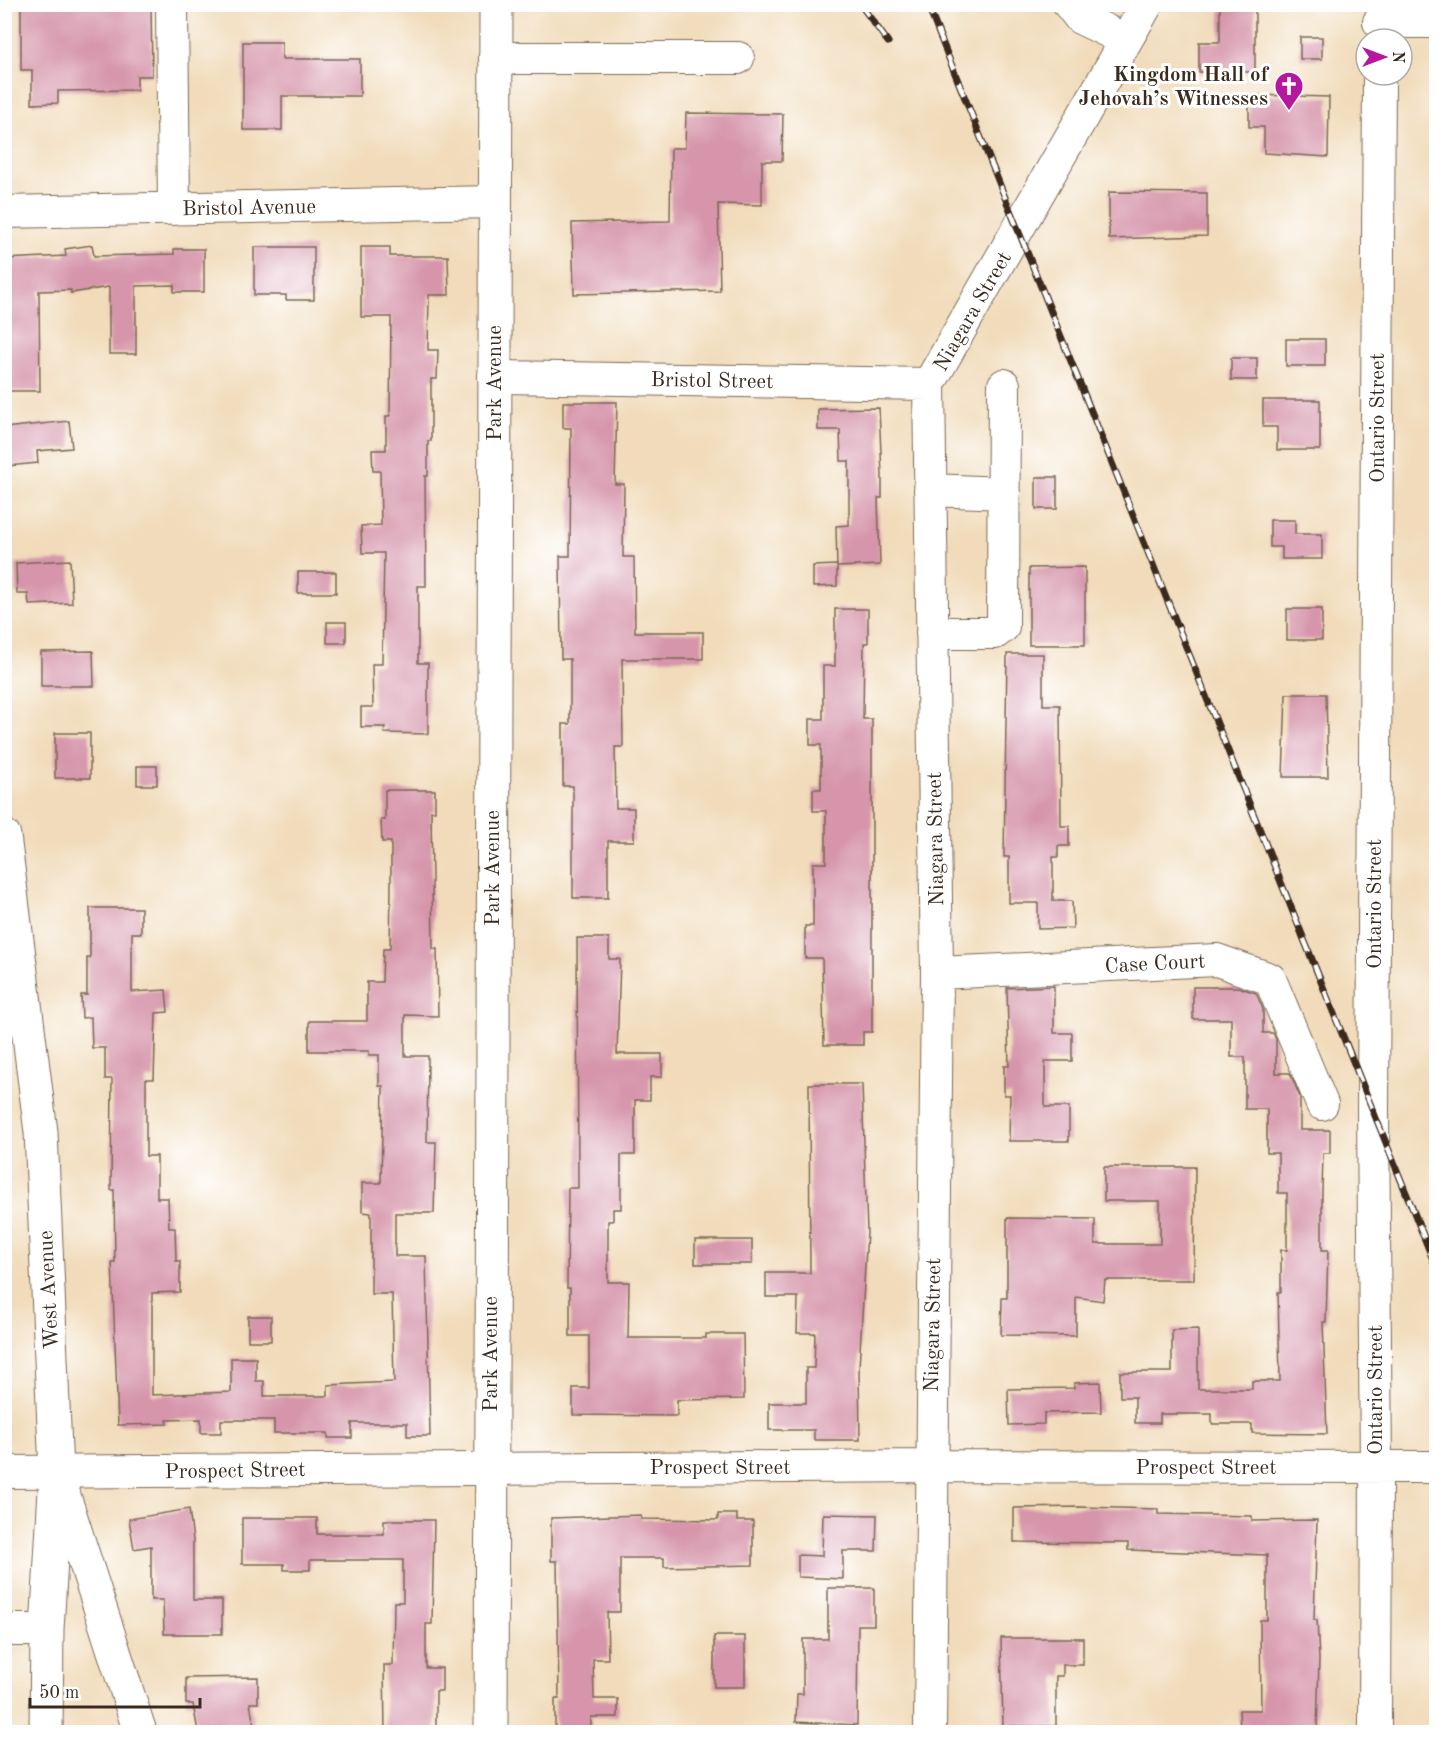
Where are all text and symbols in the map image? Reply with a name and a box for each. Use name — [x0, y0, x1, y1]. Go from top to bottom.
north arrow — [1354, 27, 1414, 87]
text: N — [1389, 51, 1405, 64]
place label: Kingdom Hall of Jehovah’s Witnesses — [1079, 65, 1270, 110]
church icon: Kingdom Hall of Jehovah’s Witnesses — [1273, 70, 1305, 112]
street label: Bristol Avenue — [182, 197, 316, 220]
street label: Niagara Street — [931, 248, 1016, 375]
street label: Park Avenue — [485, 325, 506, 441]
street label: Ontario Street — [1368, 353, 1389, 483]
street label: Bristol Street — [650, 370, 774, 393]
street label: Niagara Street — [925, 772, 948, 906]
street label: Park Avenue — [483, 810, 504, 926]
street label: Ontario Street — [1365, 839, 1386, 969]
street label: Case Court — [1104, 951, 1206, 978]
street label: West Avenue — [36, 1230, 63, 1350]
street label: Niagara Street — [922, 1258, 945, 1392]
street label: Park Avenue — [481, 1296, 502, 1412]
street label: Ontario Street — [1366, 1325, 1387, 1455]
street label: Prospect Street — [650, 1458, 791, 1479]
street label: Prospect Street — [1136, 1458, 1277, 1479]
street label: Prospect Street — [164, 1460, 306, 1483]
scale bar — [30, 1671, 200, 1709]
text: 50 m — [39, 1684, 79, 1702]

